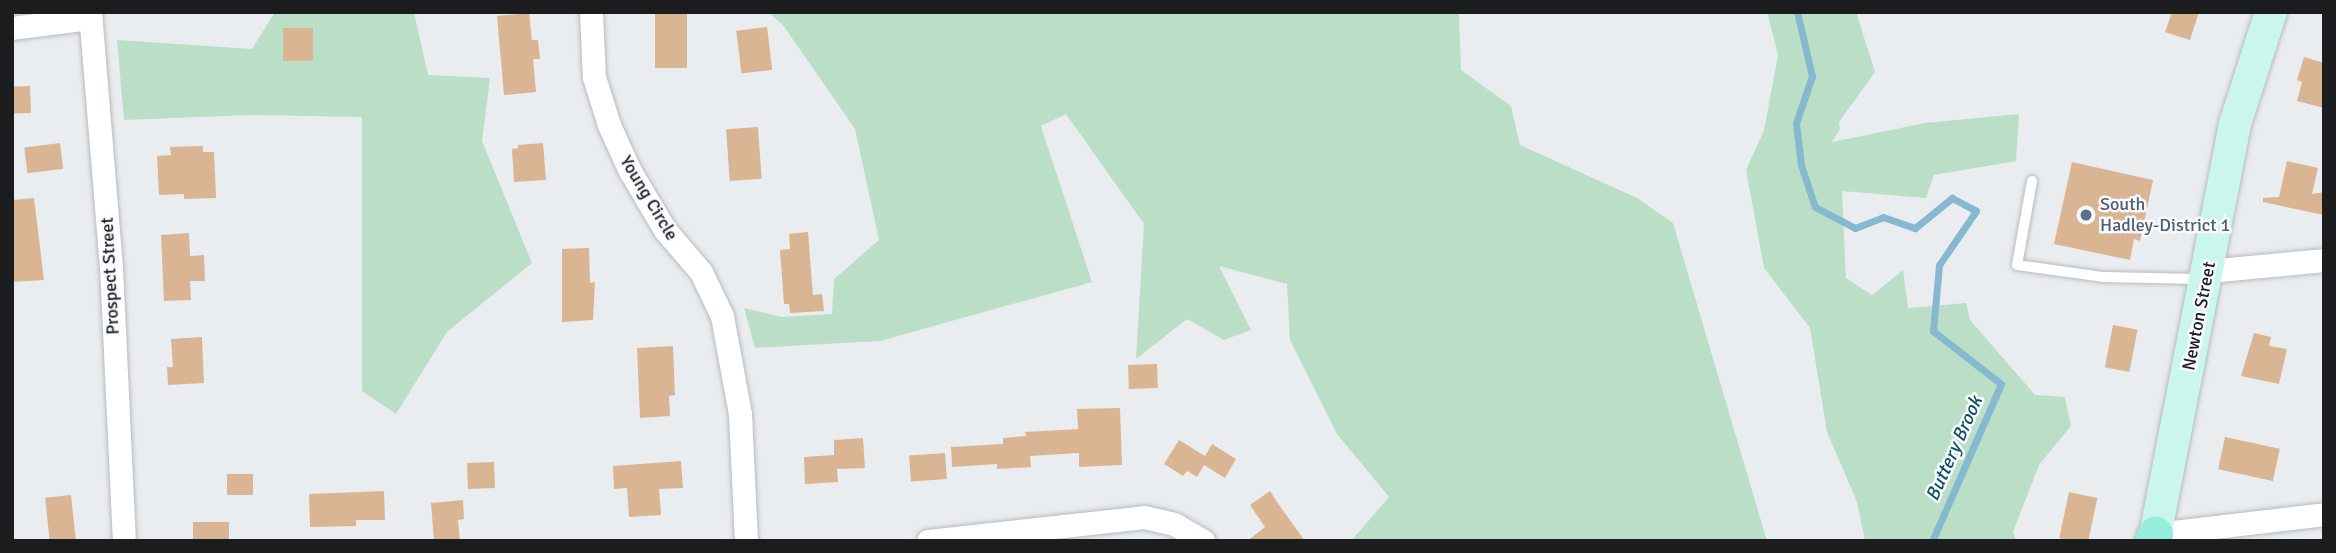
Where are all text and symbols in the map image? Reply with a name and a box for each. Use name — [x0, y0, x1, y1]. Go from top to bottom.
street label: Young Circle — [615, 152, 683, 244]
place label: South Hadley-District 1 — [2100, 194, 2230, 236]
marker: South Hadley-District 1 — [2078, 207, 2094, 223]
street label: Prospect Street — [96, 217, 124, 335]
street label: Newton Street — [2178, 260, 2220, 372]
water label: Buttery Brook — [1922, 393, 1988, 505]

